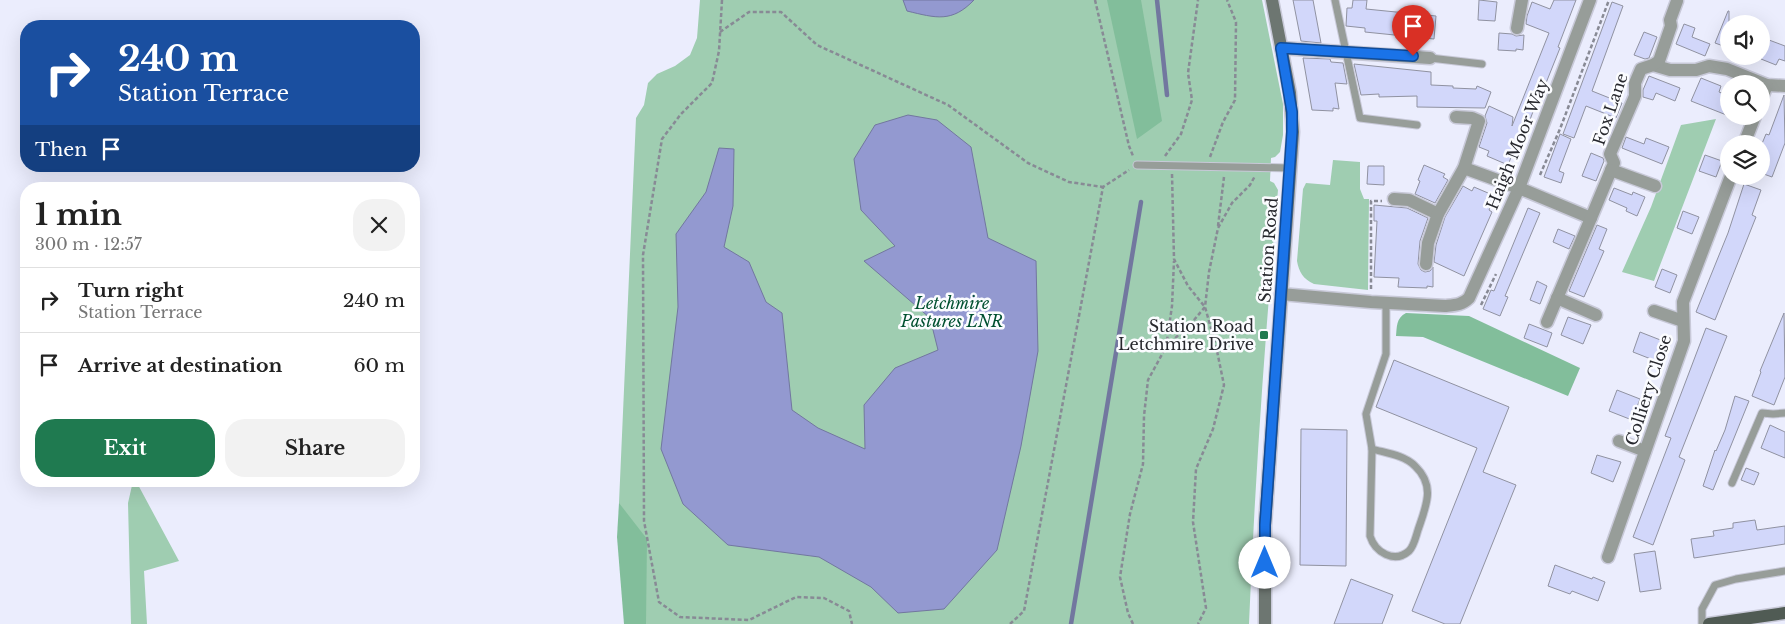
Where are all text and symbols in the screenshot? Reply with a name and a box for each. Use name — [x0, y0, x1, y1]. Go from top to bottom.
pin — [1392, 5, 1434, 56]
icon: arrive — [1399, 12, 1427, 40]
map controls — [1720, 15, 1770, 185]
button: sound — [1720, 15, 1770, 65]
text: 240 m — [118, 37, 238, 80]
icon: right — [35, 40, 100, 105]
street label: Fox Lane — [1588, 70, 1632, 148]
street label: Haigh Moor Way — [1482, 75, 1553, 212]
button: search — [1720, 75, 1770, 125]
text: Station Terrace — [118, 80, 289, 107]
icon: arrive — [97, 135, 125, 163]
button: layers — [1720, 135, 1770, 185]
text: Then — [35, 138, 87, 161]
text: 1 min — [35, 196, 122, 233]
street label: Station Road — [1254, 197, 1282, 303]
button: close — [353, 199, 405, 251]
text: 300 m · 12:57 — [35, 234, 142, 254]
text: Turn right — [78, 279, 184, 302]
icon: right — [35, 286, 63, 314]
text: 240 m — [343, 289, 405, 312]
park label: Letchmire Pastures LNR — [900, 293, 1003, 331]
text: Station Terrace — [78, 302, 202, 322]
place label: Station Road Letchmire Drive — [1118, 316, 1254, 354]
marker: Station Road Letchmire Drive — [1258, 329, 1270, 341]
street label: Colliery Close — [1621, 332, 1675, 448]
icon: arrive — [35, 351, 63, 379]
text: Arrive at destination — [78, 354, 282, 377]
text: 60 m — [353, 354, 405, 377]
button: Exit — [35, 419, 215, 477]
button: Share — [225, 419, 405, 477]
position arrow — [1238, 536, 1290, 588]

